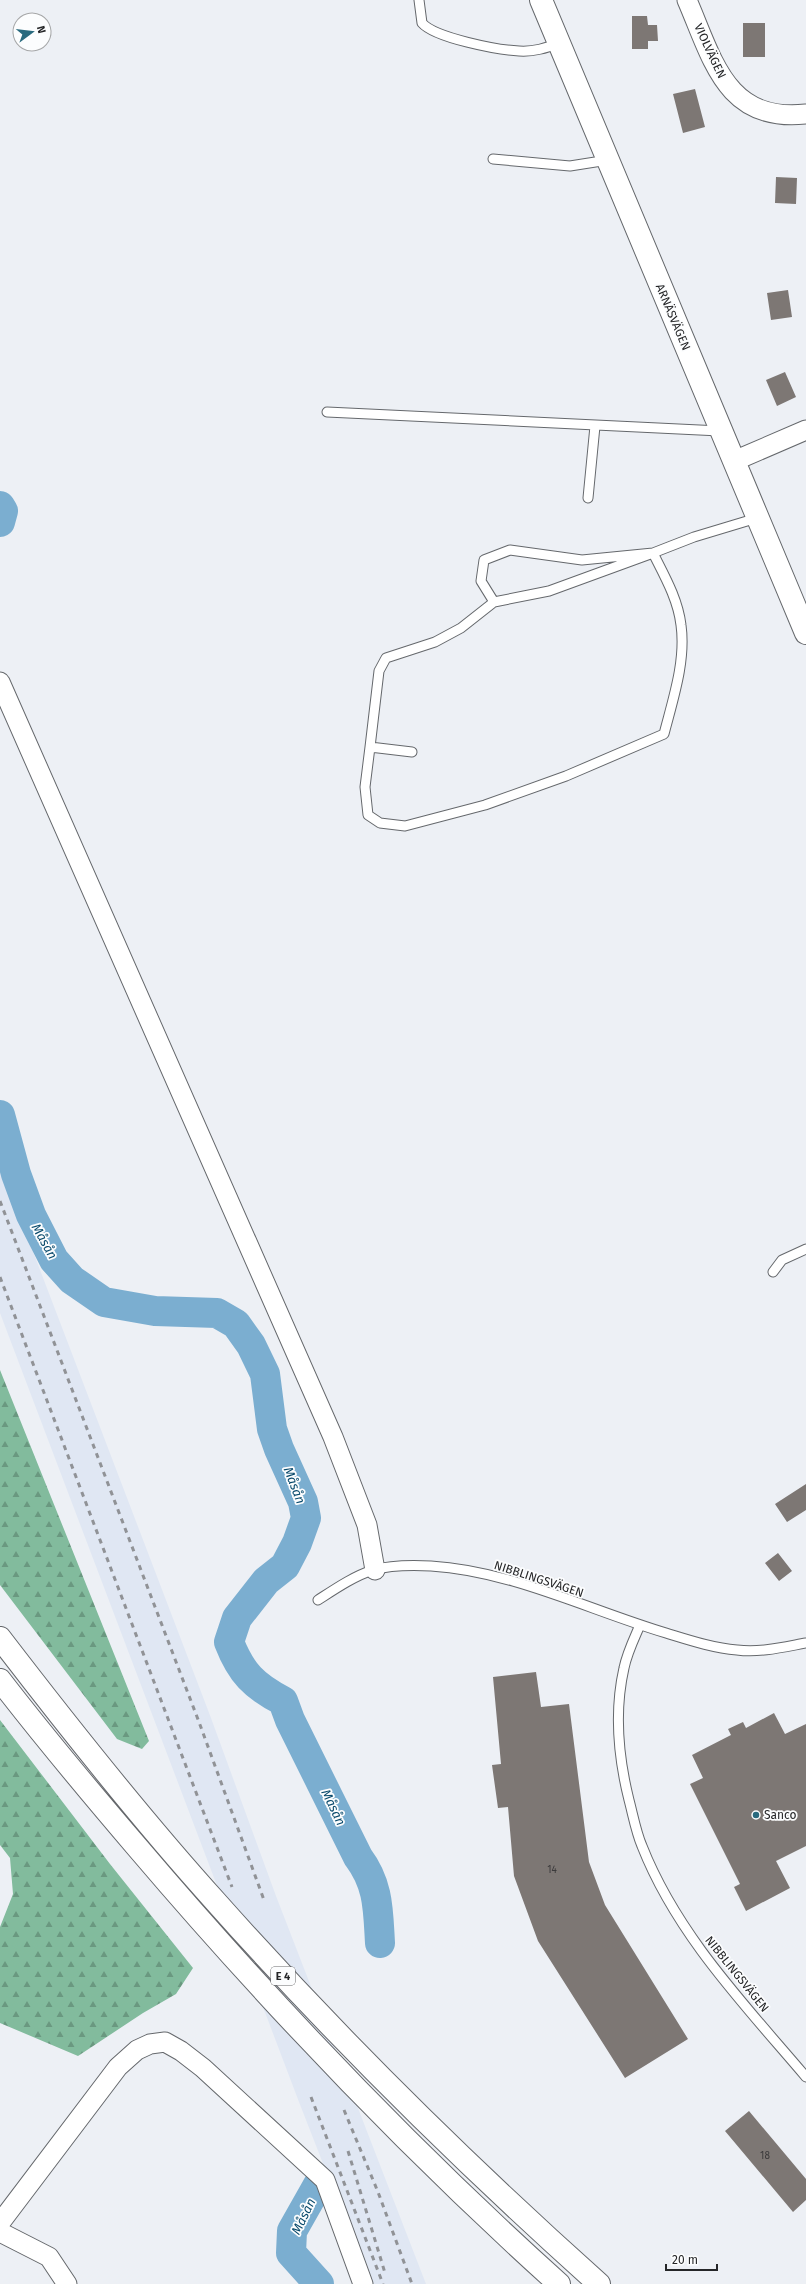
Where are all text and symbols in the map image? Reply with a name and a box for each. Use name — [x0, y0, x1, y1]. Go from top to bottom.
north arrow — [12, 12, 52, 52]
street label: VIOLVÄGEN — [691, 21, 730, 81]
text: N — [34, 24, 48, 35]
street label: ARNÄSVÄGEN — [653, 281, 694, 352]
water label: Måsån — [29, 1221, 60, 1262]
water label: Måsån — [281, 1465, 308, 1506]
street label: NIBBLINGSVÄGEN — [492, 1557, 586, 1600]
water label: Måsån — [318, 1787, 349, 1828]
place label: Sanco — [764, 1808, 797, 1822]
marker: Sanco — [751, 1810, 761, 1820]
house number: 14 — [547, 1864, 558, 1876]
street label: NIBBLINGSVÄGEN — [702, 1933, 773, 2015]
road number: E 4 — [271, 1967, 295, 1985]
house number: 18 — [760, 2150, 770, 2162]
water label: Måsån — [288, 2196, 319, 2237]
scale bar — [666, 2246, 717, 2272]
text: 20 m — [672, 2253, 698, 2267]

